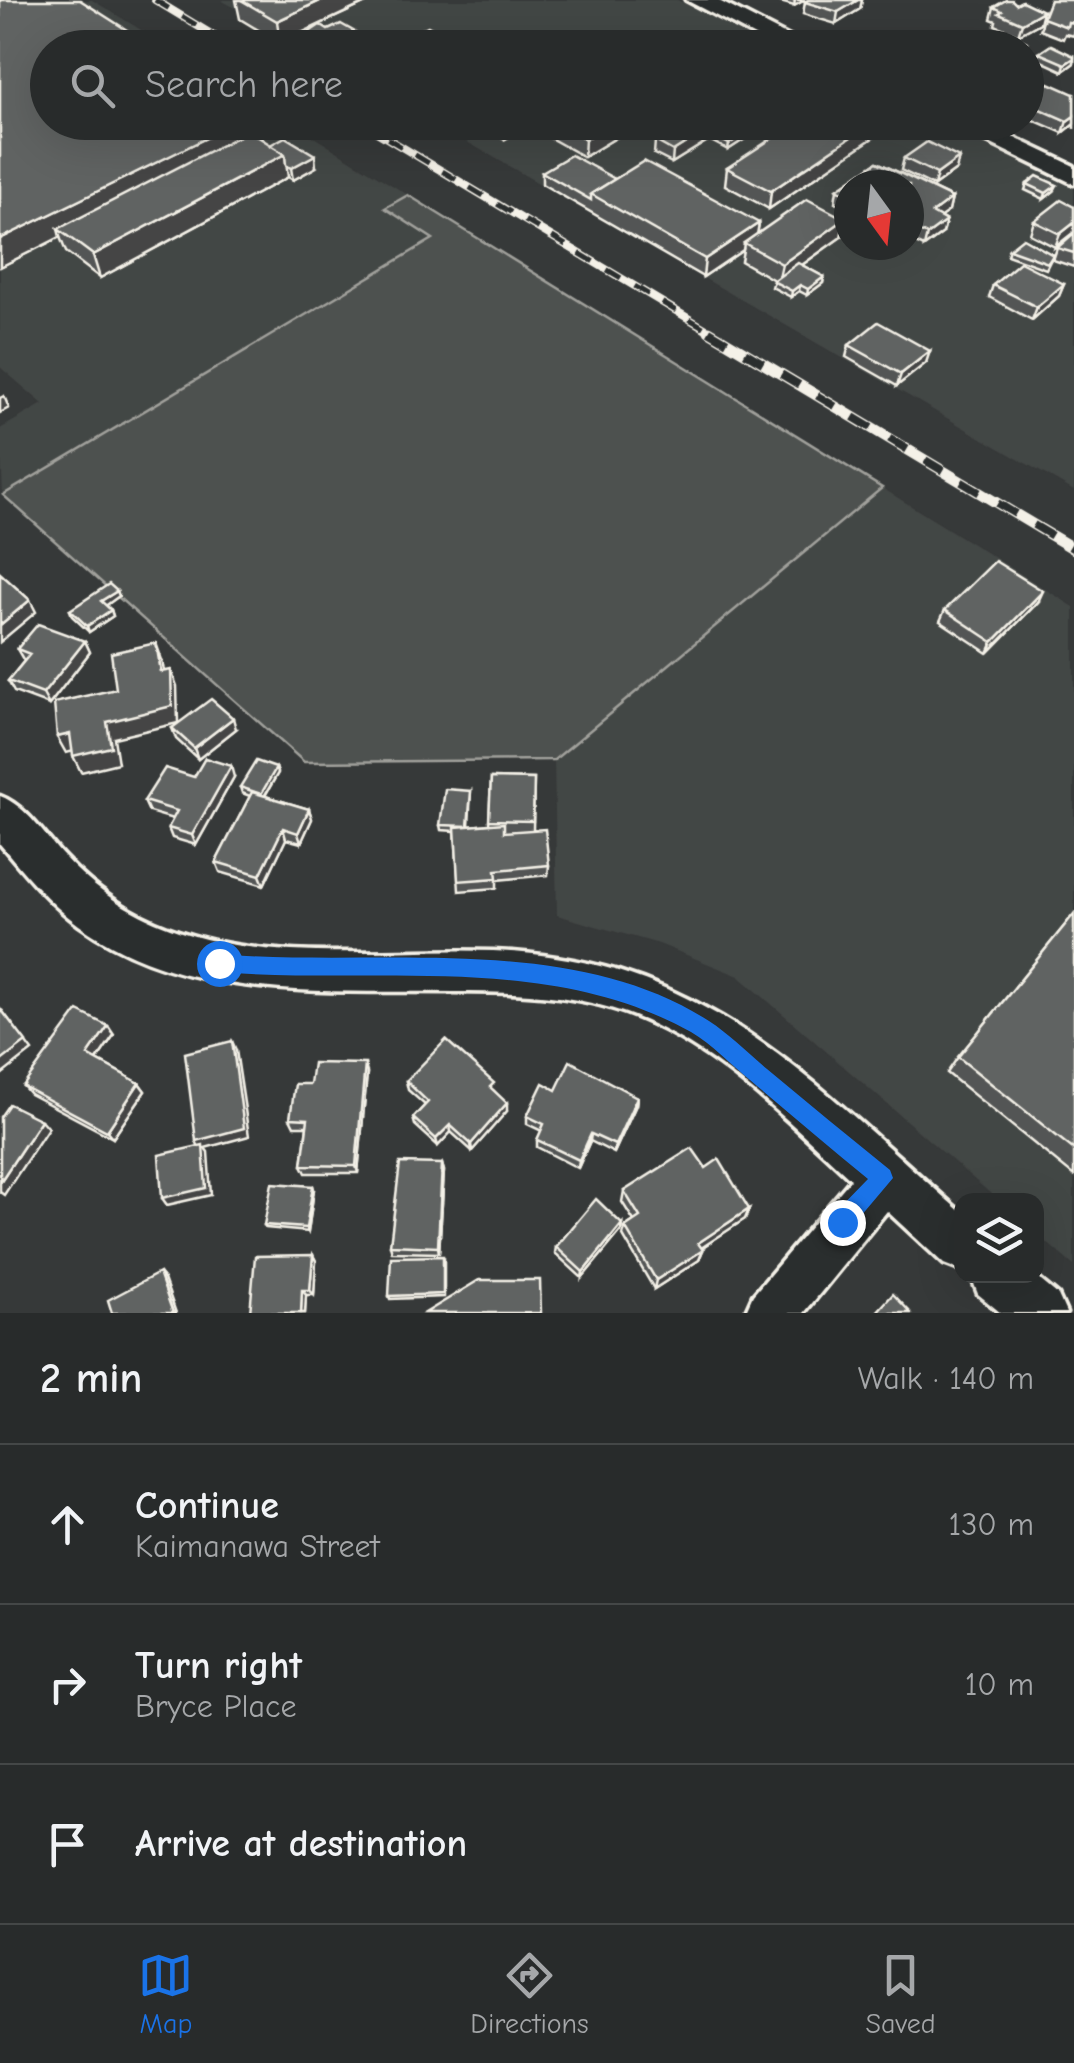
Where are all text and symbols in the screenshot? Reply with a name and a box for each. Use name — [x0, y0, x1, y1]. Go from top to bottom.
search box — [30, 30, 1044, 140]
icon: search — [65, 58, 120, 113]
text: Search here — [145, 63, 343, 107]
north arrow — [834, 170, 924, 260]
route start — [197, 941, 243, 987]
map controls — [954, 1193, 1044, 1283]
button: layers — [954, 1193, 1044, 1283]
route end — [820, 1200, 866, 1246]
text: 2 min — [40, 1354, 142, 1403]
text: Walk · 140 m — [858, 1360, 1034, 1397]
text: Continue — [135, 1484, 279, 1528]
icon: ahead — [40, 1497, 95, 1552]
text: 130 m — [948, 1506, 1034, 1543]
text: Kaimanawa Street — [135, 1528, 380, 1565]
text: Turn right — [135, 1644, 302, 1688]
icon: right — [40, 1657, 95, 1712]
text: 10 m — [965, 1666, 1034, 1703]
text: Bryce Place — [135, 1688, 296, 1725]
icon: arrive — [40, 1817, 95, 1872]
text: Arrive at destination — [135, 1822, 467, 1866]
tab: Map — [138, 1948, 193, 2040]
tab: Directions — [470, 1948, 589, 2040]
tab: Saved — [866, 1948, 936, 2040]

